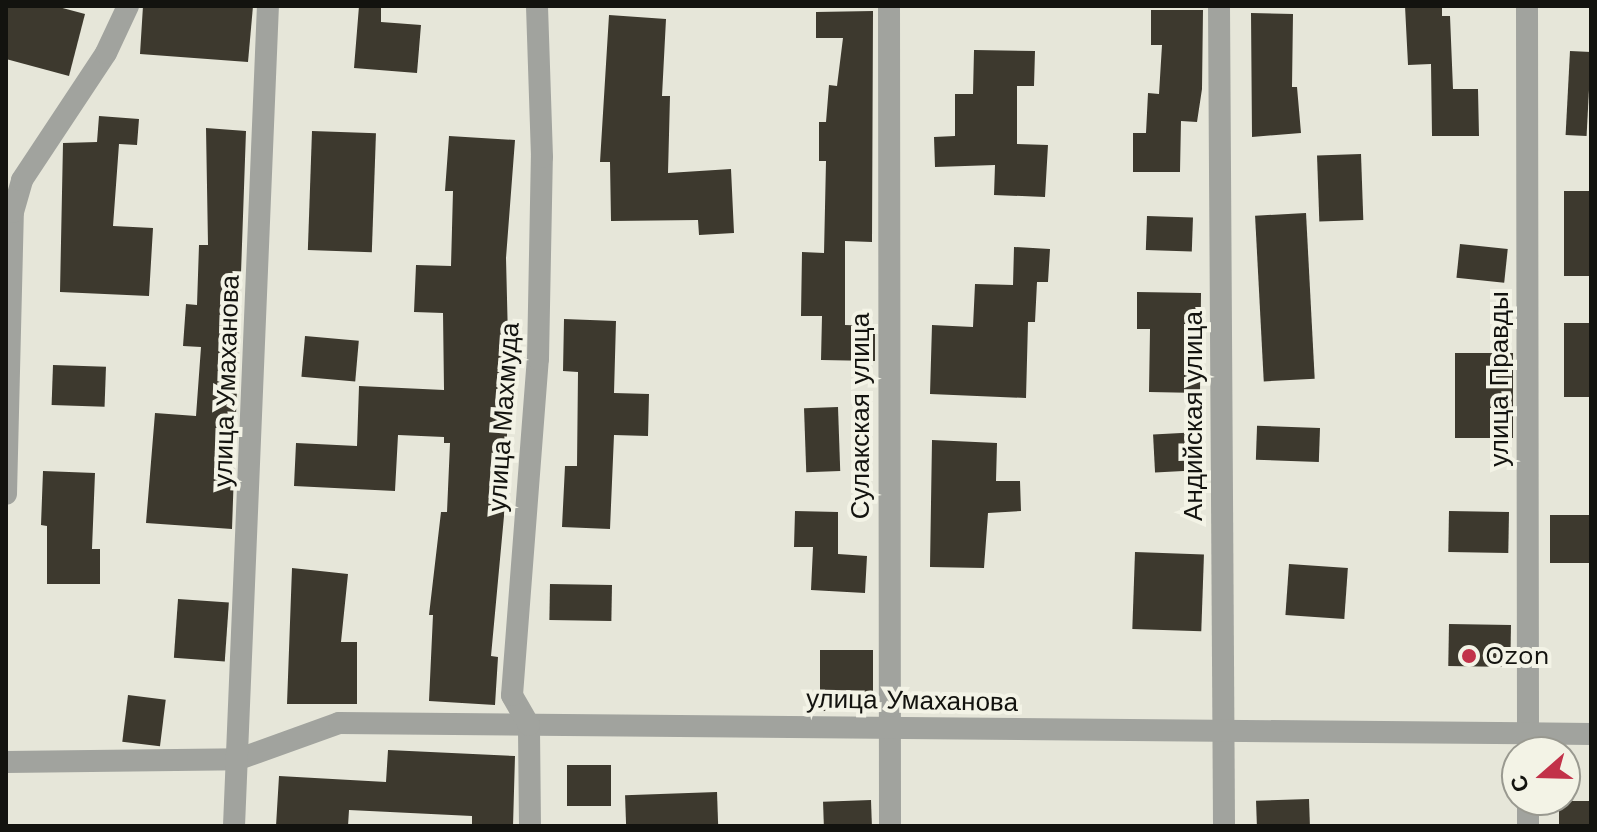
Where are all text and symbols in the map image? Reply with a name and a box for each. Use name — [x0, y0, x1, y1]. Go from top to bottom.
street label: улица Умаханова — [208, 275, 246, 487]
street label: улица Правды — [1484, 291, 1516, 467]
street label: Андийская улица — [1178, 311, 1210, 521]
street label: Сулакская улица — [845, 313, 877, 519]
street label: улица Махмуда — [482, 321, 526, 513]
place label: Ozon — [1485, 640, 1550, 672]
marker: Ozon — [1460, 647, 1478, 665]
street label: улица Умаханова — [806, 684, 1018, 718]
north arrow — [1501, 736, 1581, 816]
text: С — [1505, 772, 1534, 795]

